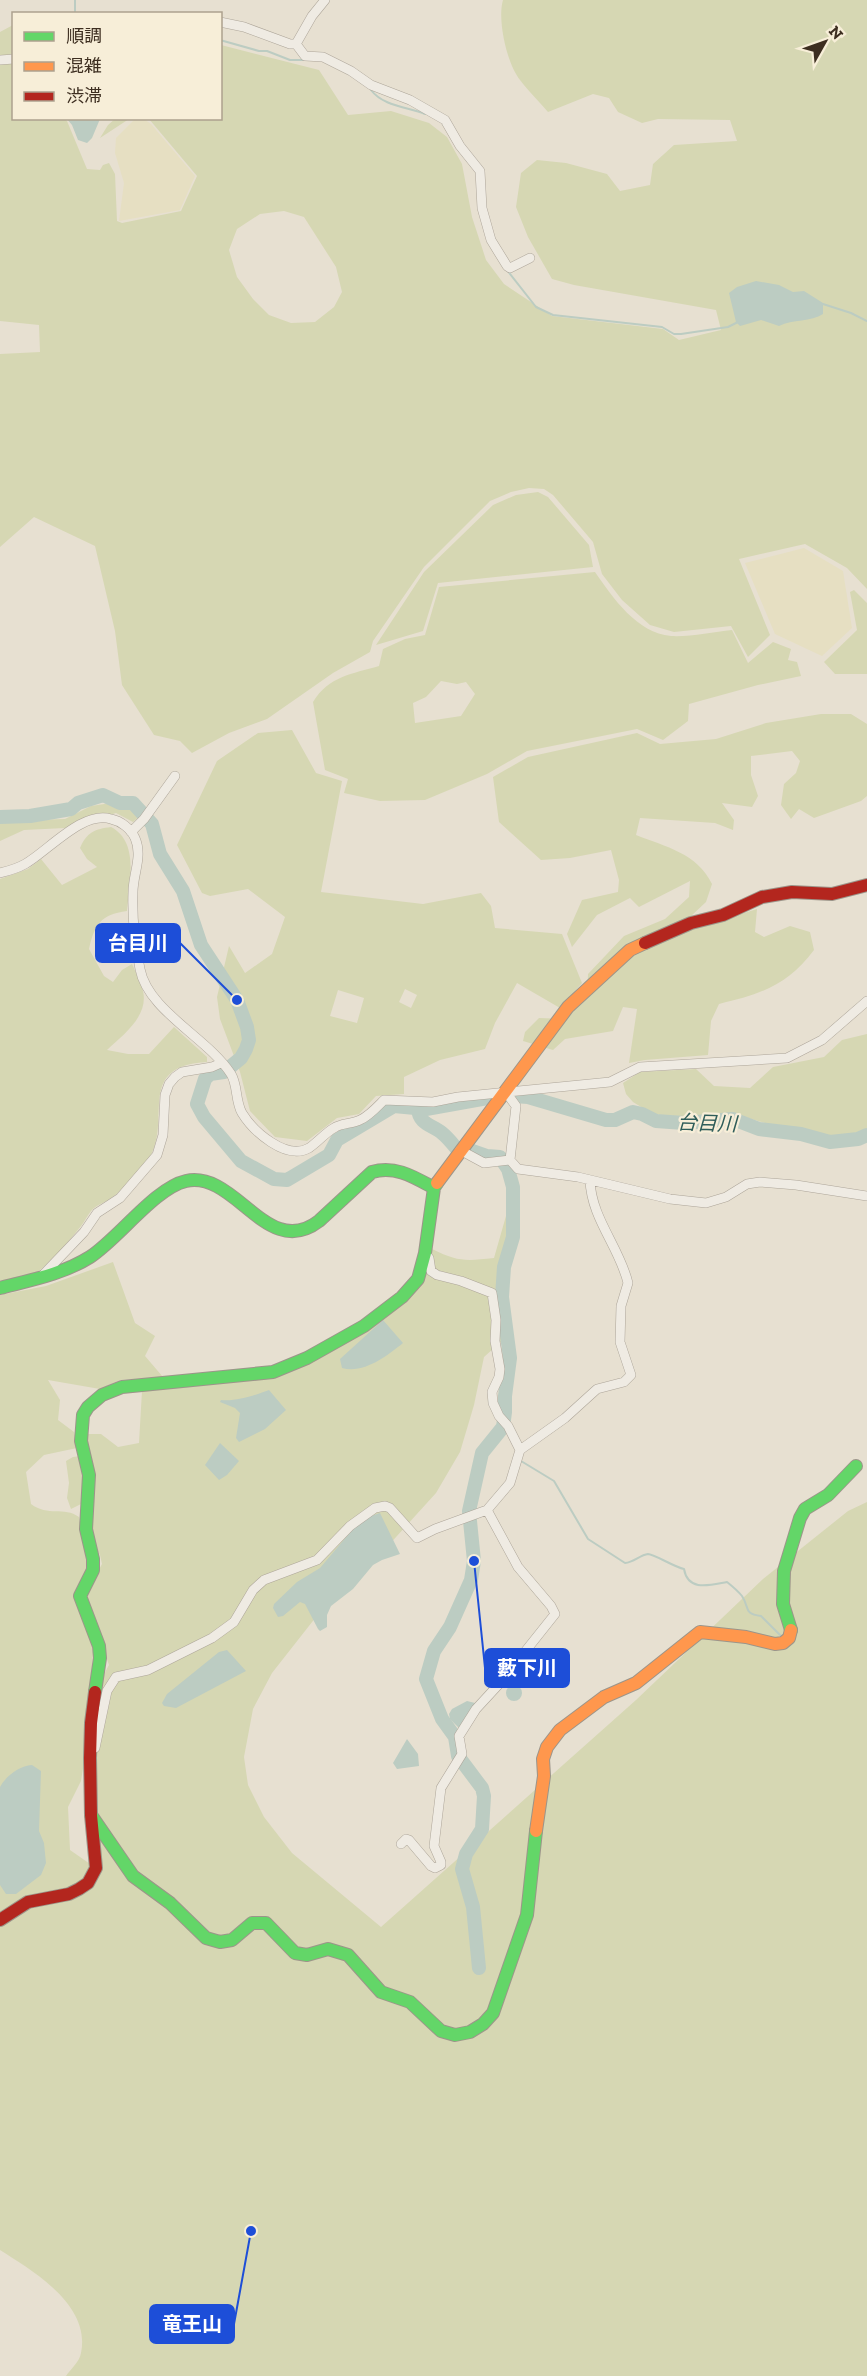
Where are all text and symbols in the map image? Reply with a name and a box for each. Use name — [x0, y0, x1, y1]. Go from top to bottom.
legend — [12, 12, 222, 120]
north arrow — [795, 12, 855, 72]
text: N — [825, 22, 847, 43]
text: 順調 — [66, 25, 102, 47]
text: 混雑 — [66, 55, 102, 77]
text: 渋滞 — [66, 85, 102, 107]
callout: 台目川 — [96, 924, 180, 962]
text: 台目川 — [108, 931, 168, 955]
water label: 台目川 — [677, 1110, 739, 1136]
callout: 藪下川 — [485, 1649, 569, 1687]
text: 藪下川 — [497, 1656, 557, 1680]
callout: 竜王山 — [150, 2305, 234, 2343]
text: 竜王山 — [162, 2312, 222, 2336]

